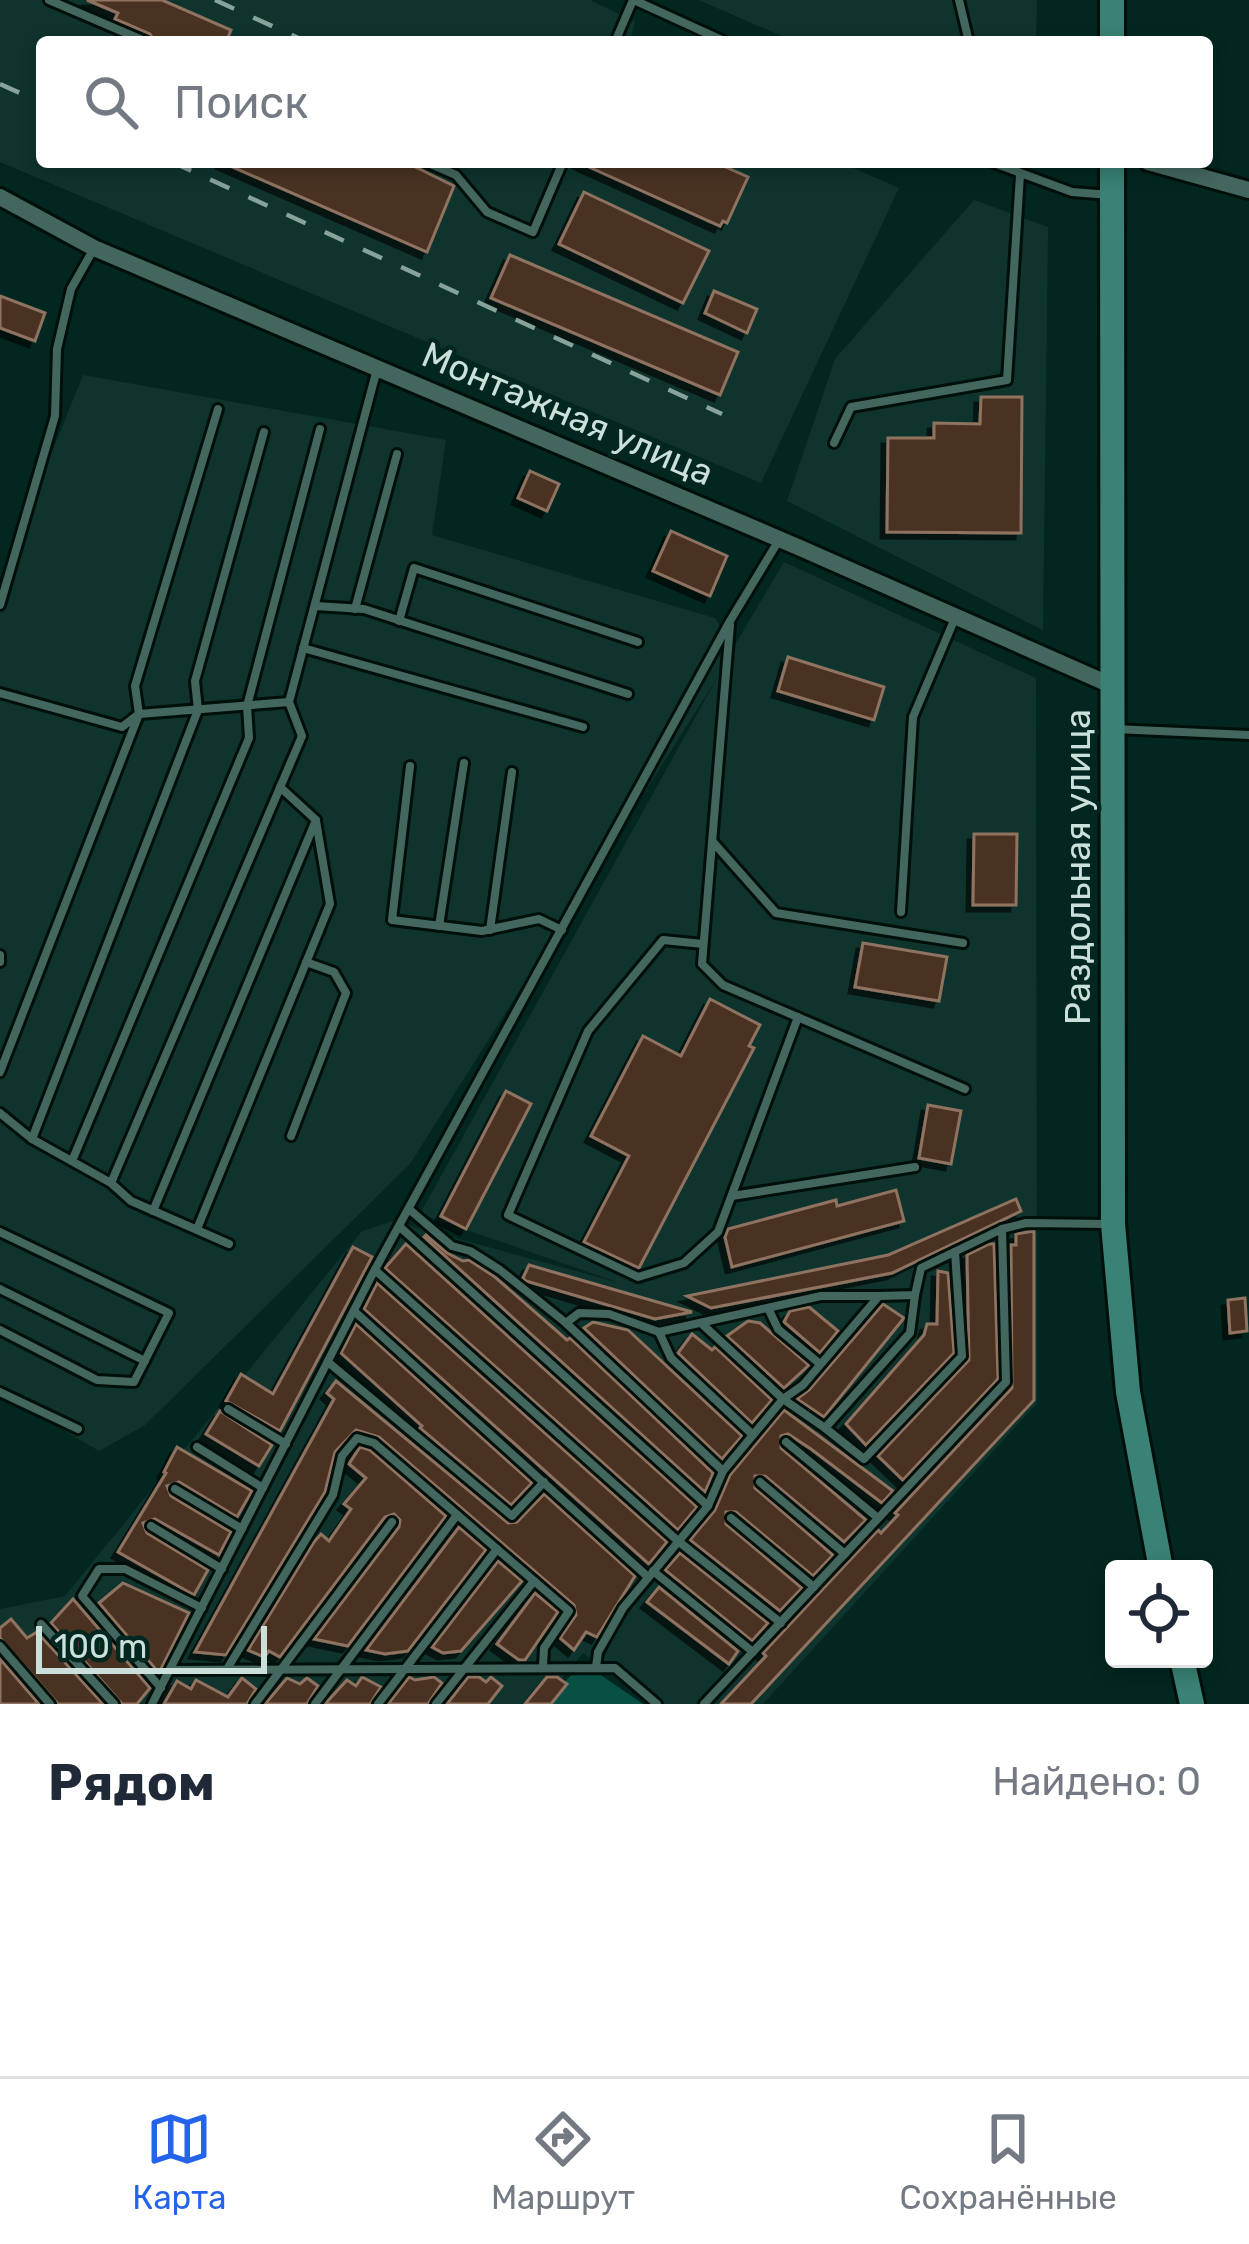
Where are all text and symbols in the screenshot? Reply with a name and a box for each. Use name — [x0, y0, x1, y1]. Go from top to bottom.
search box — [36, 36, 1213, 168]
icon: search — [78, 69, 144, 135]
text: Поиск — [174, 76, 308, 129]
street label: Монтажная улица — [416, 333, 720, 494]
street label: Раздольная улица — [1056, 709, 1099, 1025]
map controls — [1105, 1560, 1213, 1668]
button: locate — [1105, 1560, 1213, 1668]
scale bar — [36, 1620, 267, 1673]
text: 100 m — [54, 1627, 147, 1666]
text: Рядом — [48, 1752, 215, 1813]
text: Найдено: 0 — [992, 1759, 1201, 1805]
tab: Карта — [132, 2106, 226, 2217]
tab: Маршрут — [491, 2106, 635, 2217]
tab: Сохранённые — [900, 2106, 1117, 2217]

